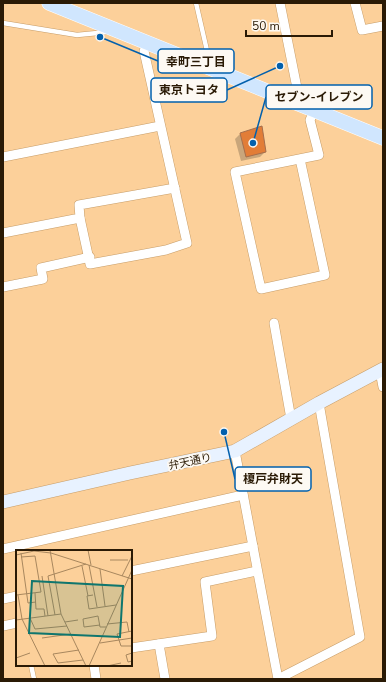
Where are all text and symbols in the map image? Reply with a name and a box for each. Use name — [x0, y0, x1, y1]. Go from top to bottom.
scale bar — [246, 12, 332, 38]
text: 50 m — [252, 18, 280, 34]
callout: 幸町三丁目 — [158, 49, 234, 73]
text: 幸町三丁目 — [166, 54, 226, 70]
callout: 東京トヨタ — [151, 78, 227, 102]
text: 東京トヨタ — [159, 82, 219, 98]
callout: セブン-イレブン — [266, 85, 372, 109]
text: セブン-イレブン — [274, 89, 364, 105]
street label: 弁天通り — [167, 450, 213, 473]
callout: 榎戸弁財天 — [235, 467, 311, 491]
text: 榎戸弁財天 — [243, 471, 303, 487]
inset map — [16, 550, 132, 666]

